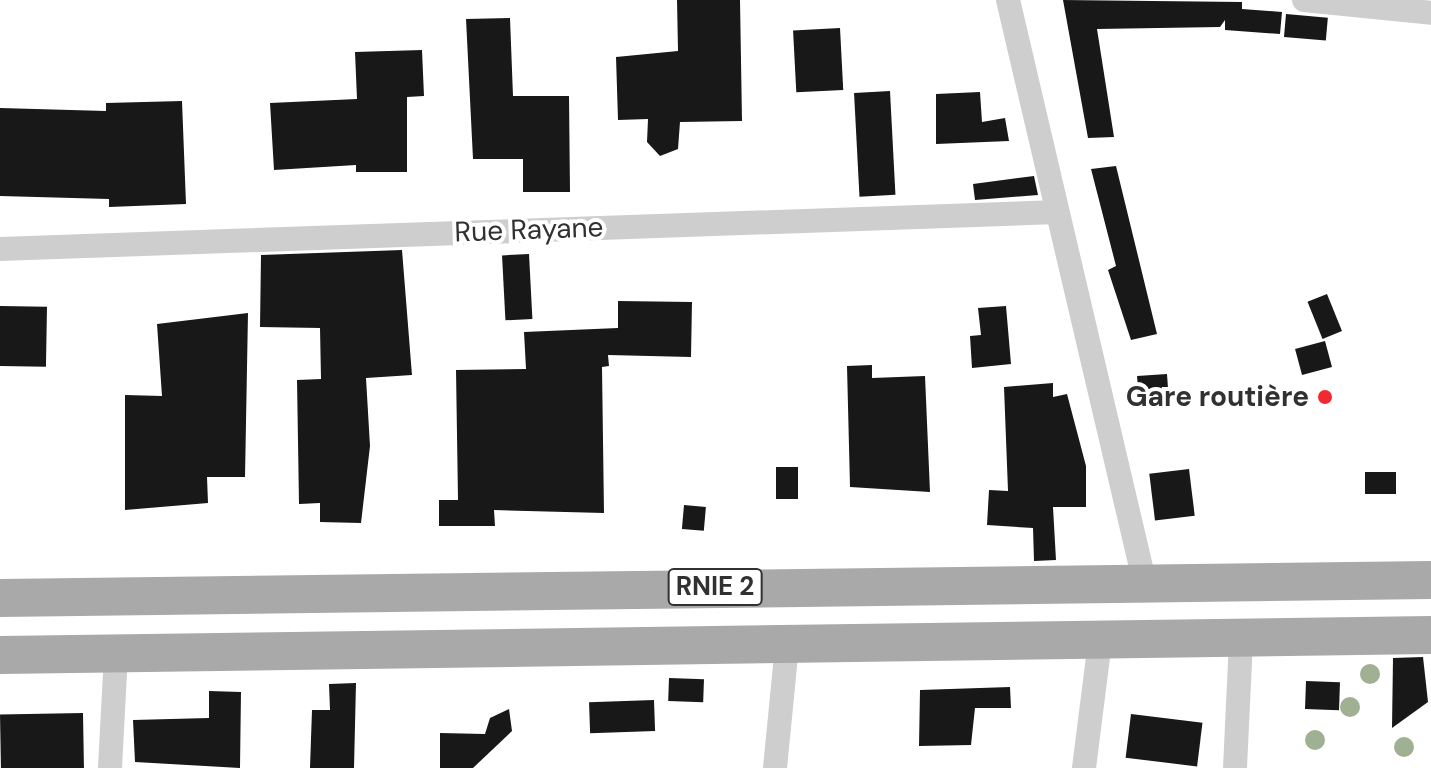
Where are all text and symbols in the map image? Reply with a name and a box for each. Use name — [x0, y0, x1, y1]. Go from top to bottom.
street label: Rue Rayane — [454, 211, 604, 249]
place label: Gare routière — [1126, 380, 1309, 414]
marker: Gare routière — [1316, 388, 1334, 406]
road number: RNIE 2 — [667, 565, 763, 609]

